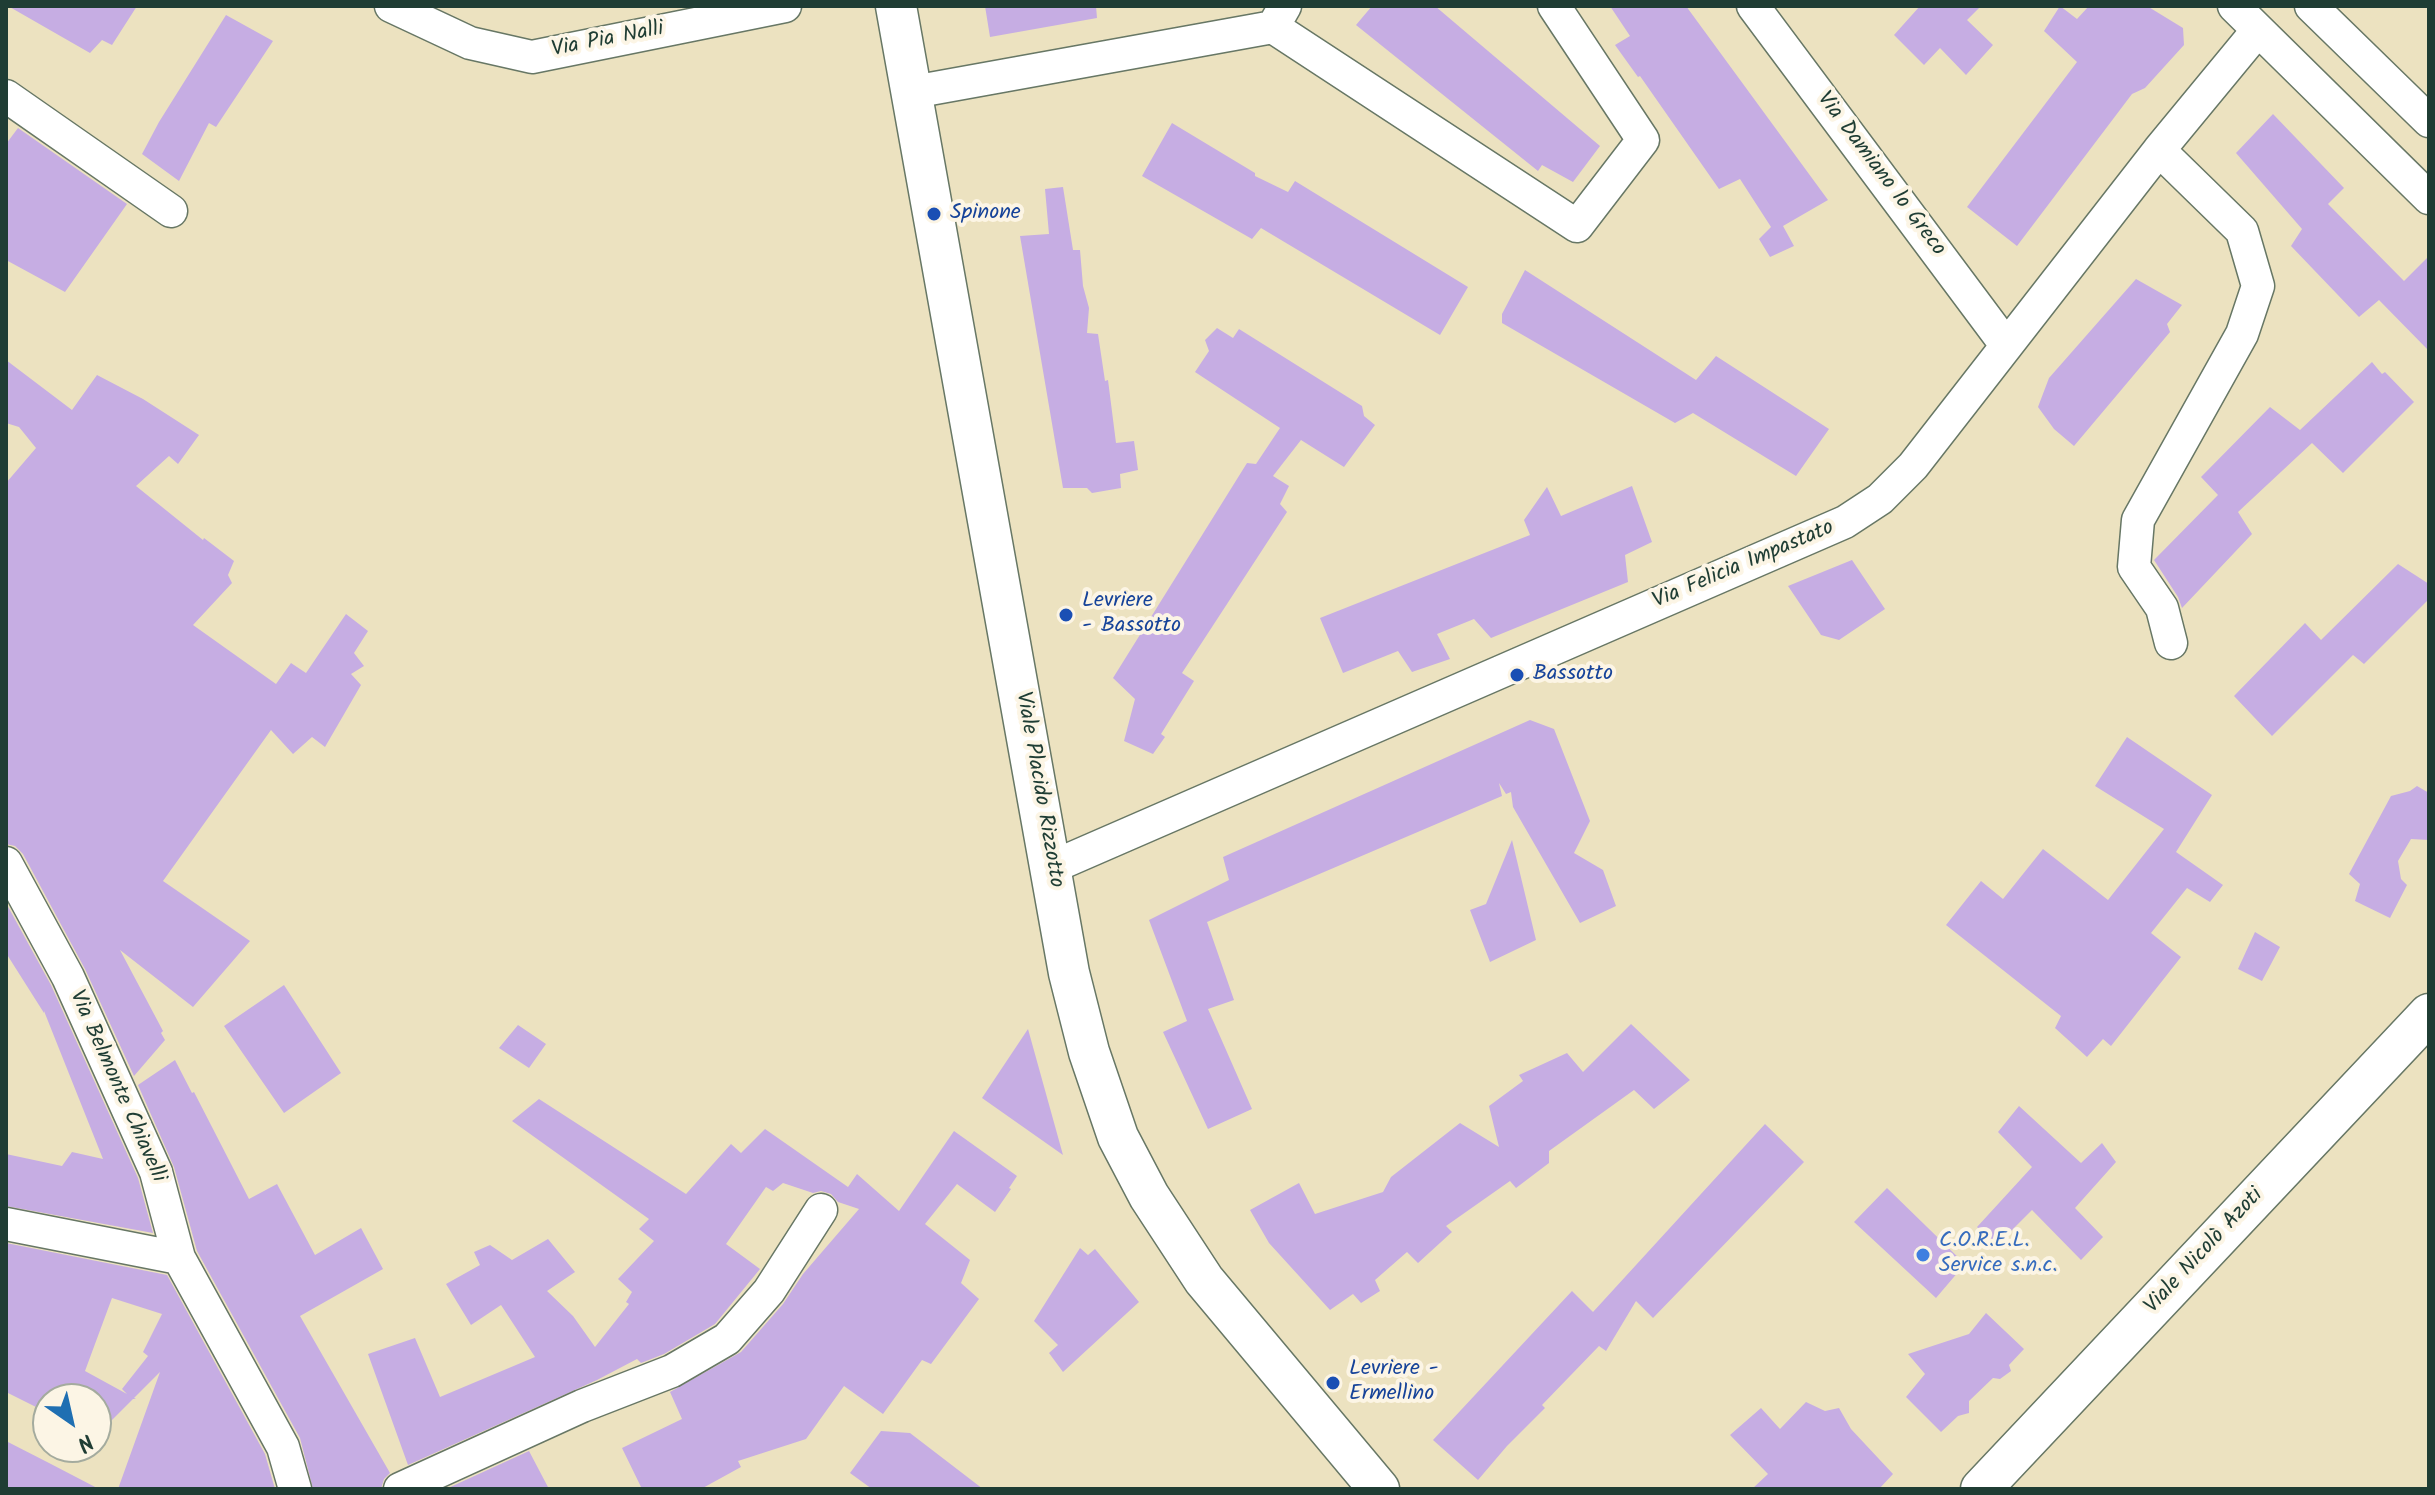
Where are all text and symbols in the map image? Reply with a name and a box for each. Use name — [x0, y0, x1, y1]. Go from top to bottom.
street label: Via Pia Nalli — [550, 17, 666, 65]
street label: Via Damiano lo Greco — [1810, 88, 1950, 262]
place label: Spinone — [950, 201, 1021, 227]
marker: Spinone — [925, 205, 943, 223]
street label: Via Felicia Impastato — [1649, 516, 1839, 616]
place label: Levriere - Bassotto — [1082, 589, 1181, 640]
marker: Levriere - Bassotto — [1057, 606, 1075, 624]
place label: Bassotto — [1533, 662, 1613, 688]
marker: Bassotto — [1508, 666, 1526, 684]
street label: Viale Placido Rizzotto — [1008, 690, 1068, 890]
street label: Via Belmonte Chiavelli — [62, 987, 170, 1187]
street label: Viale Nicolò Azoti — [2140, 1184, 2270, 1320]
place label: C.O.R.E.L. Service s.n.c. — [1939, 1229, 2057, 1280]
marker: C.O.R.E.L. Service s.n.c. — [1914, 1246, 1932, 1264]
place label: Levriere - Ermellino — [1349, 1357, 1439, 1408]
marker: Levriere - Ermellino — [1324, 1374, 1342, 1392]
north arrow — [32, 1383, 112, 1463]
text: N — [69, 1423, 100, 1460]

